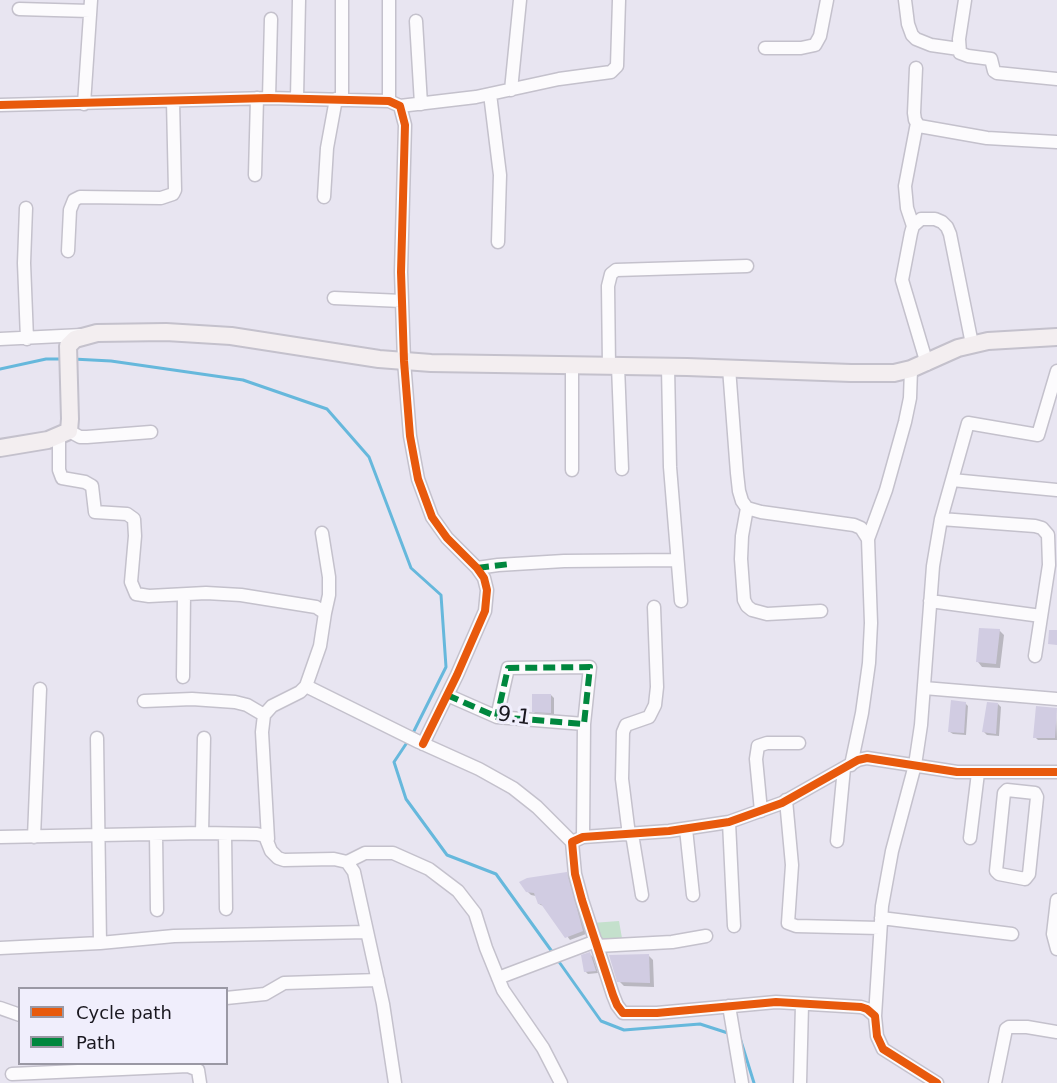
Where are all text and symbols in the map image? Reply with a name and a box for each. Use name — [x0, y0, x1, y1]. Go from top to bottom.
street label: 9.1 — [496, 702, 532, 732]
legend — [18, 987, 228, 1065]
text: Cycle path — [76, 1002, 172, 1023]
text: Path — [76, 1032, 116, 1053]

